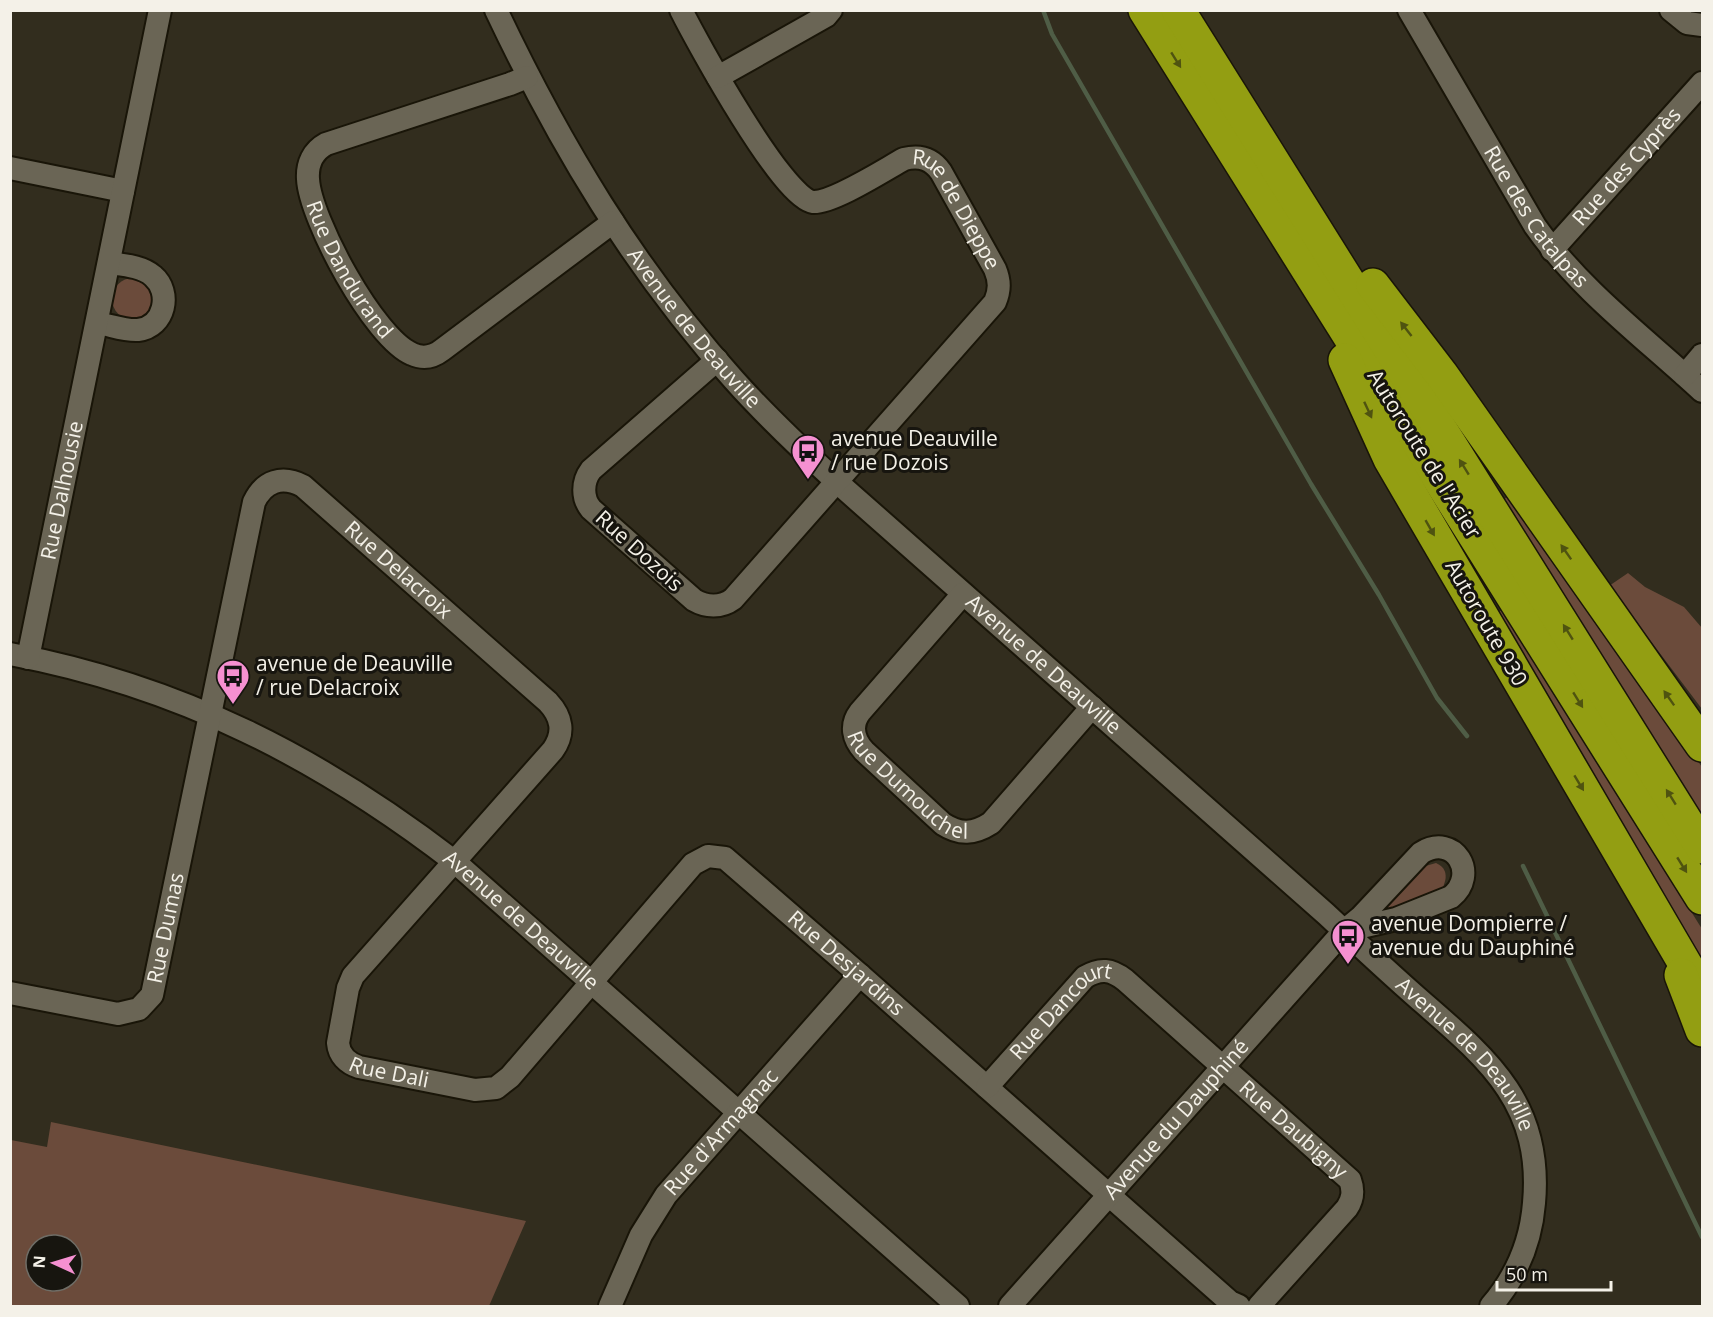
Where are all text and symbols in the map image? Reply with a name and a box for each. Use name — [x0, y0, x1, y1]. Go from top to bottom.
one-way arrow — [1170, 52, 1181, 68]
street label: Rue des Cyprès — [1565, 101, 1687, 231]
street label: Rue des Catalpas — [1478, 140, 1595, 293]
street label: Rue de Dieppe — [911, 142, 1007, 274]
street label: Rue Dandurand — [300, 197, 400, 344]
street label: Avenue de Deauville — [621, 242, 768, 414]
one-way arrow — [1401, 321, 1413, 336]
street label: Autoroute de l'Acier — [1362, 364, 1488, 544]
one-way arrow — [1363, 402, 1372, 419]
street label: Rue Dalhousie — [33, 418, 89, 562]
place label: avenue Deauville / rue Dozois — [831, 424, 998, 476]
bus stop icon: avenue Deauville / rue Dozois — [790, 433, 826, 480]
one-way arrow — [1459, 459, 1470, 475]
street label: Rue Dozois — [590, 503, 689, 597]
street label: Rue Delacroix — [339, 514, 459, 624]
one-way arrow — [1425, 520, 1436, 536]
one-way arrow — [1560, 544, 1572, 560]
street label: Autoroute 930 — [1439, 554, 1534, 691]
street label: Avenue de Deauville — [960, 587, 1128, 740]
one-way arrow — [1563, 624, 1574, 640]
place label: avenue de Deauville / rue Delacroix — [256, 649, 453, 701]
bus stop icon: avenue de Deauville / rue Delacroix — [215, 658, 251, 705]
one-way arrow — [1663, 690, 1675, 706]
one-way arrow — [1573, 692, 1584, 708]
street label: Rue Dumouchel — [841, 727, 968, 845]
one-way arrow — [1574, 775, 1585, 791]
one-way arrow — [1666, 789, 1677, 805]
street label: Avenue de Deauville — [438, 843, 605, 996]
one-way arrow — [1676, 857, 1687, 873]
street label: Rue Dumas — [140, 870, 190, 986]
street label: Rue Desjardins — [782, 904, 911, 1021]
place label: avenue Dompierre / avenue du Dauphiné — [1371, 909, 1575, 961]
bus stop icon: avenue Dompierre / avenue du Dauphiné — [1330, 918, 1366, 965]
street label: Rue Dancourt — [1003, 956, 1114, 1065]
street label: Avenue de Deauville — [1391, 970, 1542, 1134]
street label: Avenue du Dauphiné — [1097, 1033, 1254, 1205]
street label: Rue Dali — [345, 1050, 432, 1094]
street label: Rue d'Armagnac — [657, 1063, 784, 1201]
street label: Rue Daubigny — [1234, 1073, 1354, 1185]
north arrow — [24, 1233, 84, 1293]
scale bar — [1497, 1254, 1611, 1292]
text: N — [28, 1255, 50, 1269]
text: 50 m — [1506, 1262, 1548, 1286]

